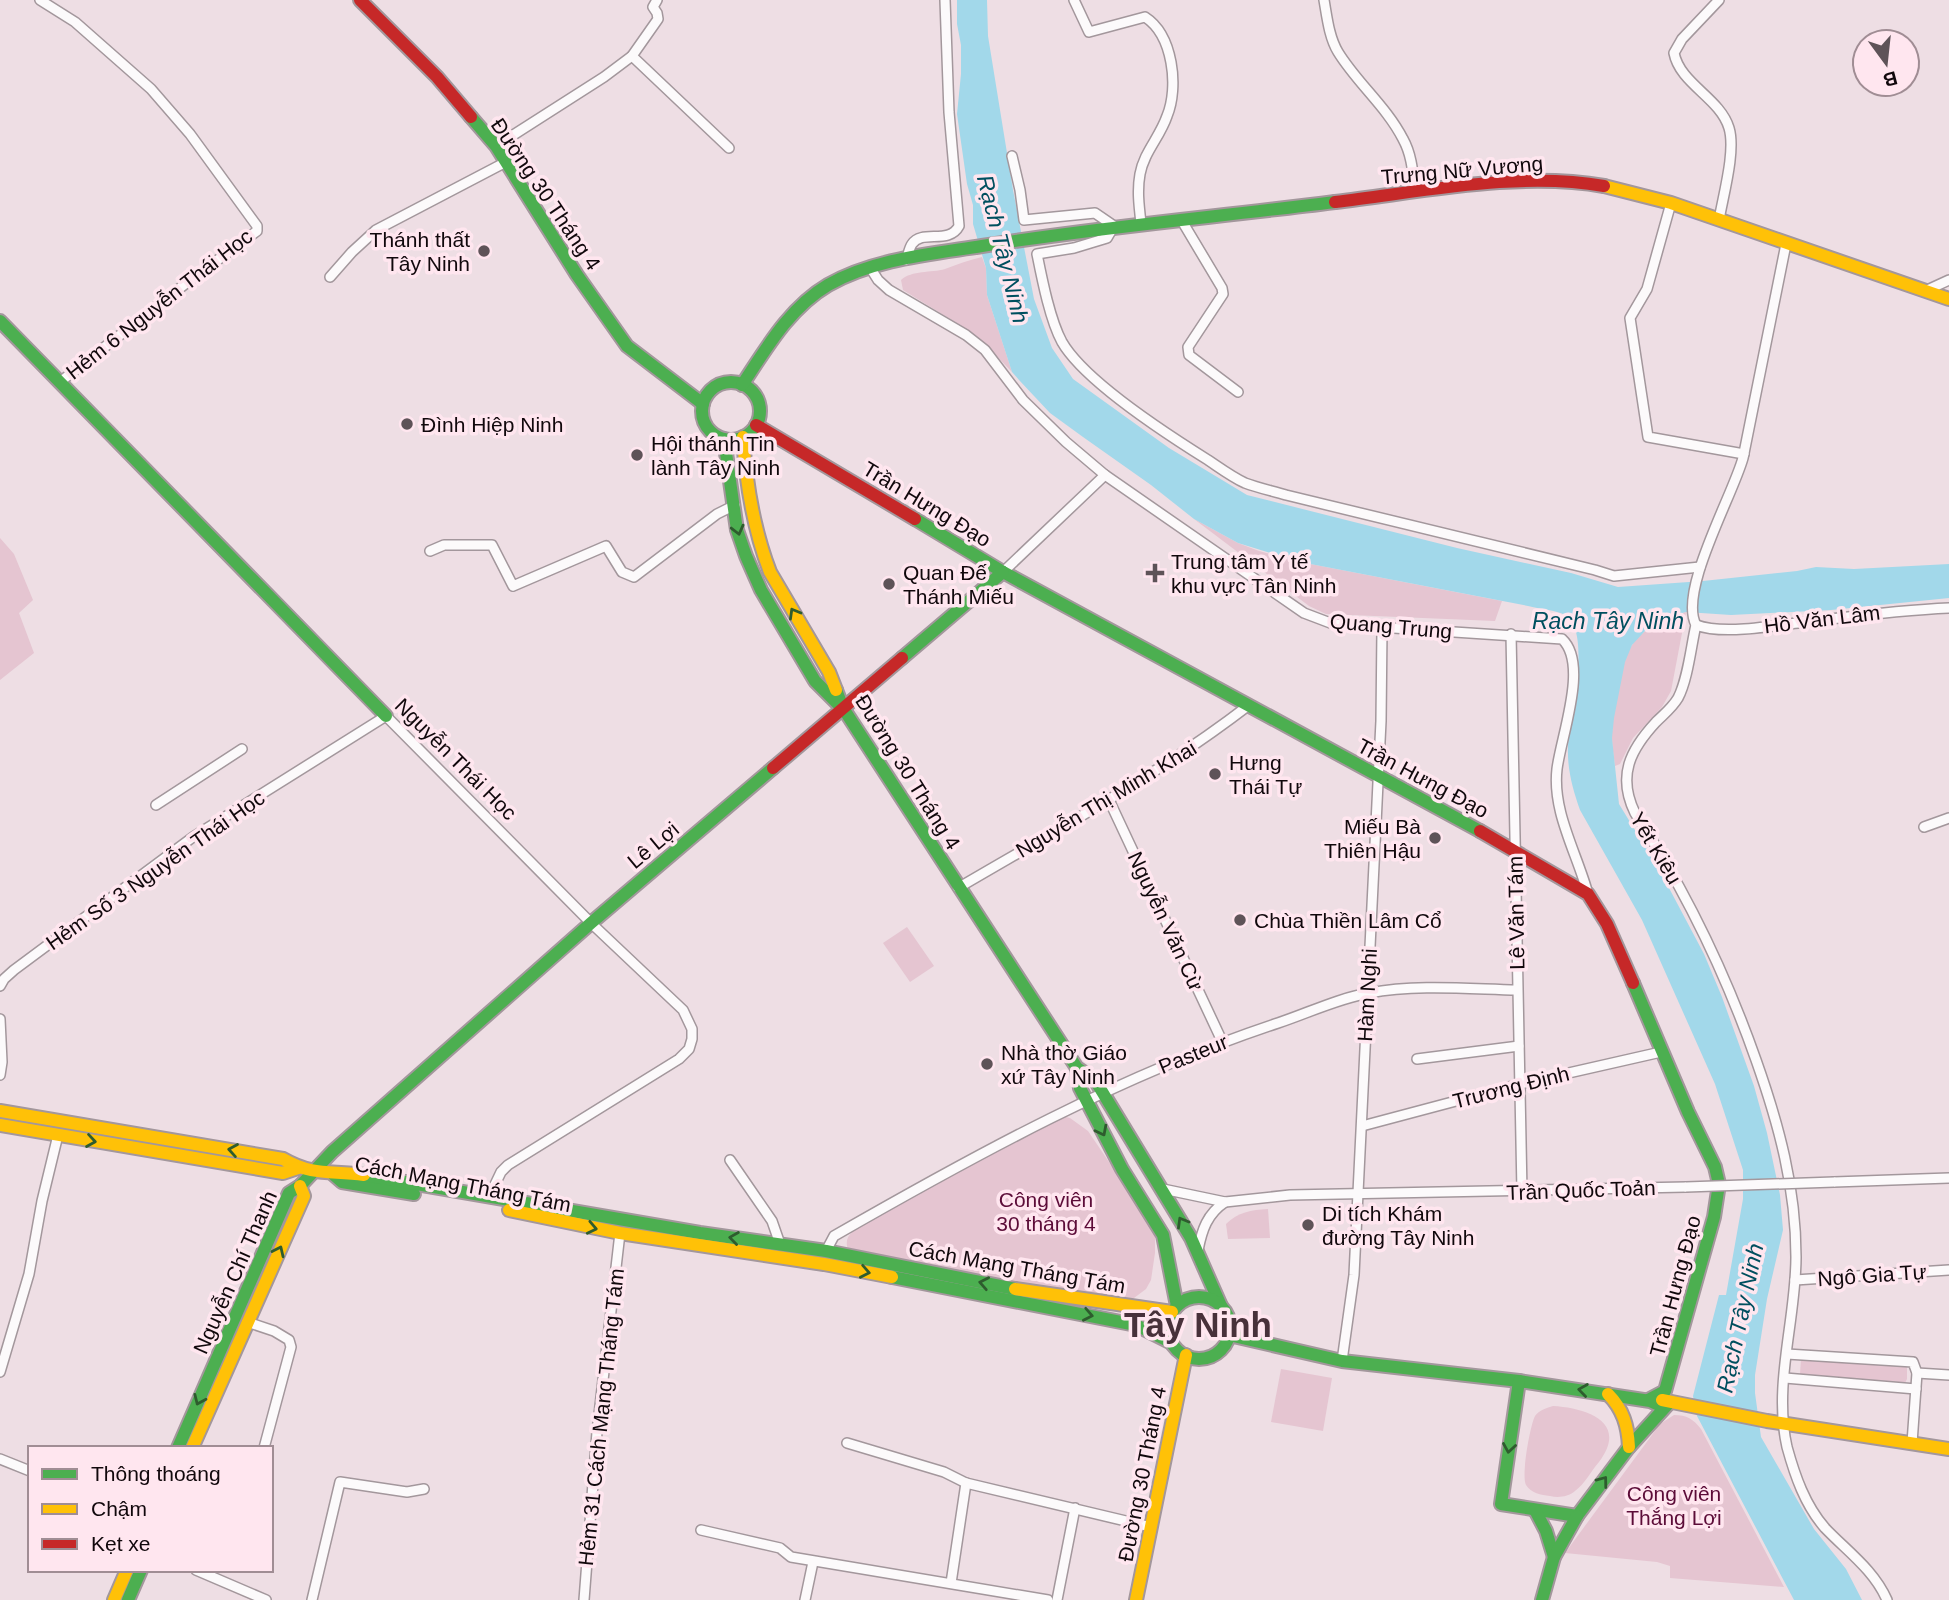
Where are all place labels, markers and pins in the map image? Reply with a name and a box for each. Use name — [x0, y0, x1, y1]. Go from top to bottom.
place label: Thánh thất Tây Ninh — [370, 228, 470, 275]
marker: Thánh thất Tây Ninh — [476, 243, 492, 259]
place label: Đình Hiệp Ninh — [421, 413, 563, 436]
marker: Đình Hiệp Ninh — [399, 416, 415, 432]
place label: Hội thánh Tin lành Tây Ninh — [651, 432, 780, 479]
marker: Hội thánh Tin lành Tây Ninh — [629, 447, 645, 463]
place label: Trung tâm Y tế khu vực Tân Ninh — [1171, 550, 1336, 597]
place label: Quan Đế Thánh Miếu — [903, 561, 1014, 608]
marker: Trung tâm Y tế khu vực Tân Ninh — [1145, 563, 1165, 583]
marker: Quan Đế Thánh Miếu — [881, 576, 897, 592]
place label: Hưng Thái Tự — [1229, 751, 1302, 798]
marker: Hưng Thái Tự — [1207, 766, 1223, 782]
place label: Miếu Bà Thiên Hậu — [1324, 815, 1421, 862]
marker: Miếu Bà Thiên Hậu — [1427, 830, 1443, 846]
place label: Chùa Thiền Lâm Cổ — [1254, 909, 1442, 932]
marker: Chùa Thiền Lâm Cổ — [1232, 912, 1248, 928]
place label: Nhà thờ Giáo xứ Tây Ninh — [1001, 1041, 1127, 1088]
marker: Nhà thờ Giáo xứ Tây Ninh — [979, 1056, 995, 1072]
place label: Di tích Khám đường Tây Ninh — [1322, 1202, 1474, 1249]
marker: Di tích Khám đường Tây Ninh — [1300, 1217, 1316, 1233]

